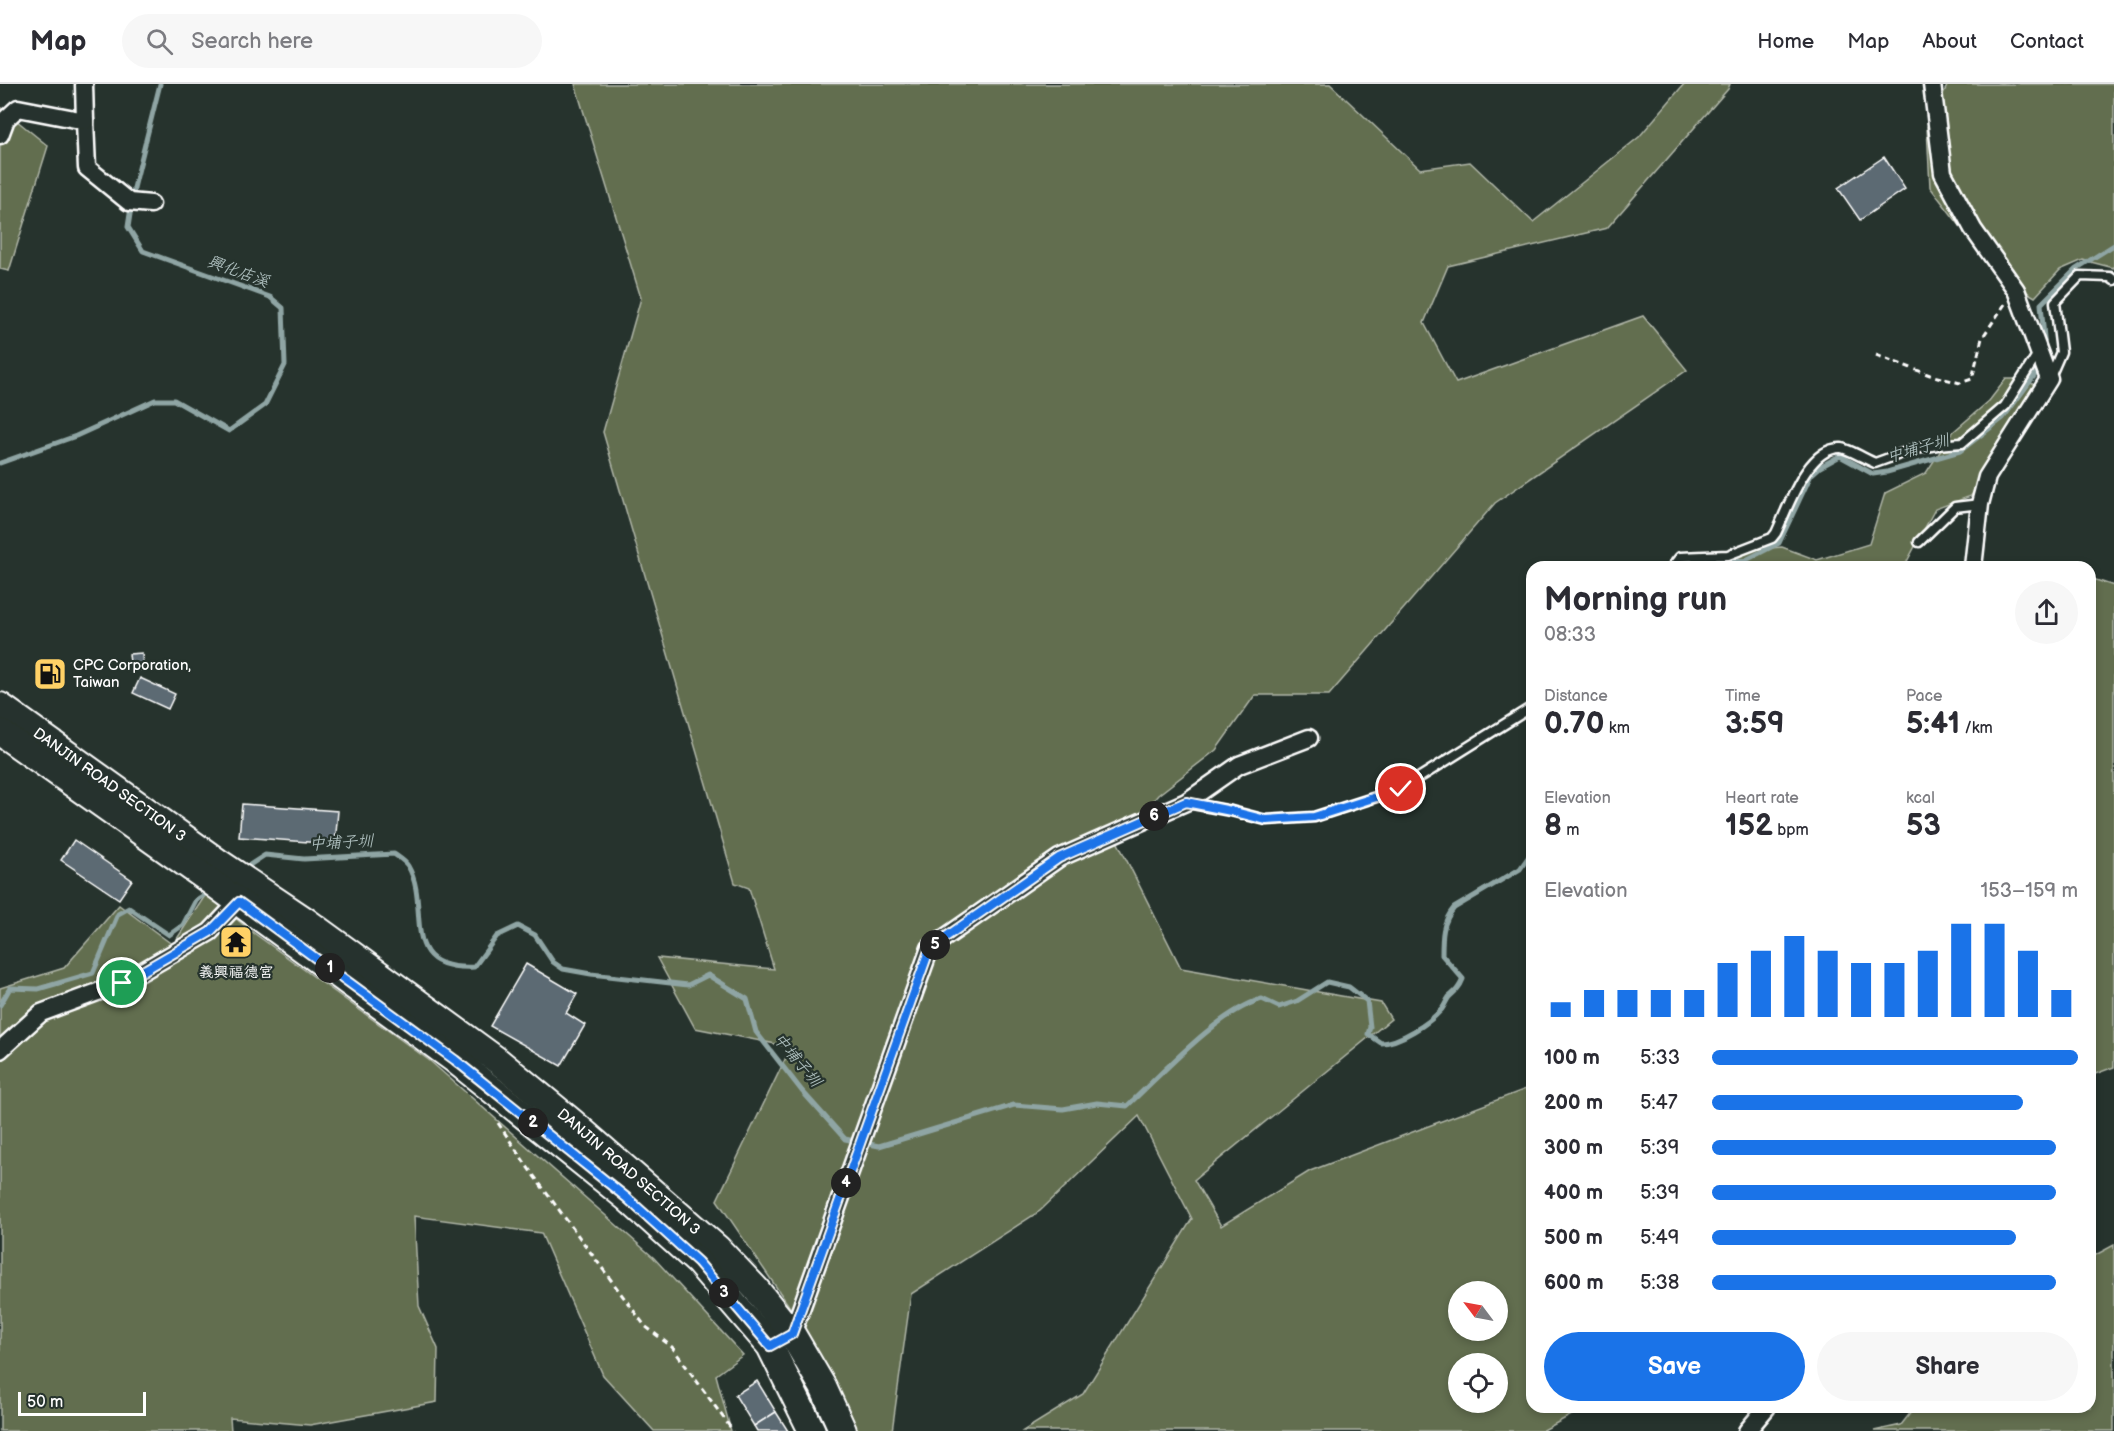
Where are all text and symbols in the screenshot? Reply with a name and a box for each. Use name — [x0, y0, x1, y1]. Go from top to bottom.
search box — [122, 14, 542, 68]
text: Map — [30, 25, 86, 58]
icon: search — [143, 25, 176, 58]
text: Search here — [191, 28, 313, 55]
text: Home — [1757, 29, 1814, 54]
text: Map — [1847, 29, 1889, 54]
text: About — [1922, 29, 1977, 54]
text: Contact — [2010, 29, 2084, 54]
water label: 興化店溪 — [205, 252, 272, 292]
water label: 中埔子圳 — [1885, 430, 1953, 467]
text: Morning run — [1544, 580, 1727, 620]
button: share — [2015, 581, 2078, 644]
text: 08:33 — [1544, 623, 1596, 647]
fuel station icon: CPC Corporation, Taiwan — [32, 656, 68, 692]
place label: CPC Corporation, Taiwan — [73, 656, 191, 692]
text: Distance — [1544, 687, 1608, 706]
text: Time — [1725, 687, 1760, 706]
text: Pace — [1906, 687, 1942, 706]
text: 0.70 — [1544, 706, 1605, 742]
text: 3:59 — [1725, 706, 1785, 742]
text: 5:41 — [1906, 706, 1960, 742]
text: km — [1605, 719, 1630, 738]
text: /km — [1960, 719, 1993, 738]
street label: DANJIN ROAD SECTION 3 — [30, 723, 190, 846]
pin — [1375, 763, 1426, 814]
icon: check — [1384, 772, 1417, 805]
text: Elevation — [1544, 789, 1611, 808]
text: Heart rate — [1725, 789, 1799, 808]
text: kcal — [1906, 789, 1935, 808]
pin: 6 — [1139, 801, 1169, 831]
text: 6 — [1149, 806, 1159, 825]
text: 8 — [1544, 808, 1562, 844]
text: 152 — [1725, 808, 1773, 844]
text: 53 — [1906, 808, 1941, 844]
text: m — [1562, 821, 1580, 840]
text: bpm — [1773, 821, 1809, 840]
water label: 中埔子圳 — [309, 832, 375, 854]
text: Elevation — [1544, 879, 1627, 903]
text: 153–159 m — [1981, 879, 2078, 903]
temple icon: 義興福德宮 — [218, 924, 254, 960]
pin: 5 — [920, 930, 950, 960]
text: 5 — [930, 935, 940, 954]
pin: 1 — [315, 953, 345, 983]
pin — [96, 957, 147, 1008]
text: 1 — [327, 958, 333, 977]
place label: 義興福德宮 — [198, 963, 274, 982]
icon: arrive — [105, 966, 138, 999]
water label: 中埔子圳 — [769, 1029, 826, 1092]
text: 100 m — [1544, 1046, 1600, 1070]
text: 5:33 — [1640, 1046, 1680, 1070]
text: 200 m — [1544, 1091, 1603, 1115]
text: 5:47 — [1640, 1091, 1678, 1115]
street label: DANJIN ROAD SECTION 3 — [553, 1104, 705, 1239]
pin: 2 — [518, 1108, 548, 1138]
text: 2 — [528, 1113, 538, 1132]
text: 300 m — [1544, 1136, 1603, 1160]
text: 5:39 — [1640, 1136, 1679, 1160]
pin: 4 — [831, 1168, 861, 1198]
text: 4 — [841, 1173, 851, 1192]
text: 400 m — [1544, 1181, 1603, 1205]
text: 5:39 — [1640, 1181, 1679, 1205]
text: 500 m — [1544, 1226, 1603, 1250]
text: 5:49 — [1640, 1226, 1679, 1250]
text: 600 m — [1544, 1271, 1604, 1295]
text: 5:38 — [1640, 1271, 1679, 1295]
pin: 3 — [709, 1278, 739, 1308]
north arrow — [1448, 1281, 1508, 1341]
map controls — [1448, 1281, 1508, 1413]
text: 3 — [719, 1283, 729, 1302]
button: Save — [1544, 1332, 1805, 1401]
button: Share — [1817, 1332, 2078, 1401]
button: locate — [1448, 1353, 1508, 1413]
scale bar — [18, 1389, 146, 1416]
text: 50 m — [27, 1393, 63, 1412]

